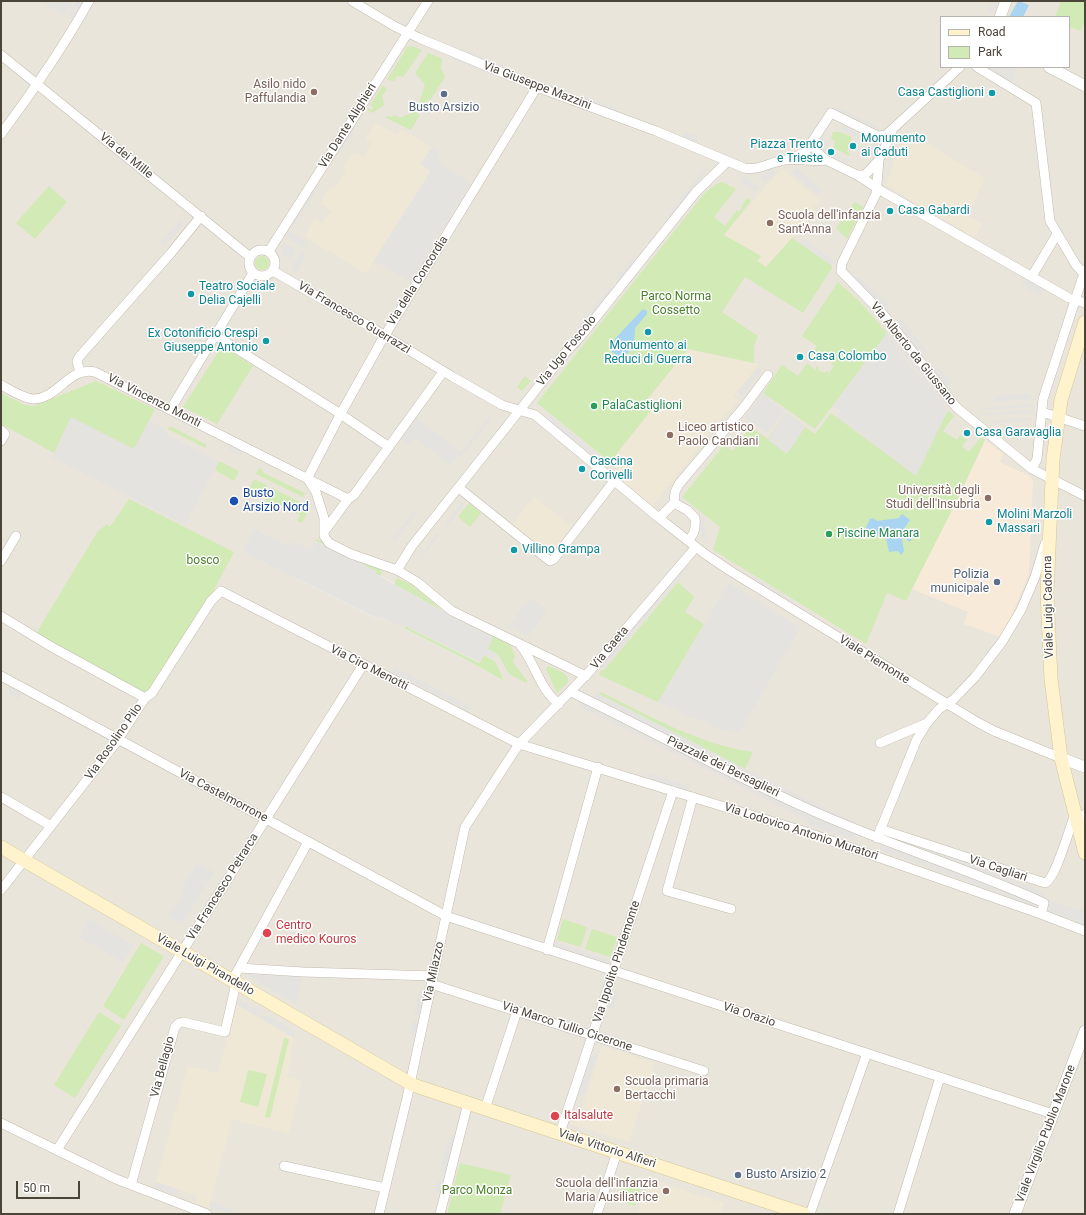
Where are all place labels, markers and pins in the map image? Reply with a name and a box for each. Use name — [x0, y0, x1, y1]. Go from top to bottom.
place label: Asilo nido Paffulandia — [245, 78, 306, 106]
place label: Casa Castiglioni — [898, 86, 984, 100]
marker: Asilo nido Paffulandia — [309, 87, 319, 97]
marker: Casa Castiglioni — [987, 88, 997, 98]
marker: Busto Arsizio — [439, 89, 449, 99]
place label: Busto Arsizio — [409, 101, 479, 115]
place label: Monumento ai Caduti — [861, 132, 926, 160]
place label: Piazza Trento e Trieste — [750, 138, 823, 166]
marker: Monumento ai Caduti — [848, 141, 858, 151]
marker: Piazza Trento e Trieste — [826, 147, 836, 157]
place label: Casa Gabardi — [898, 204, 970, 218]
marker: Casa Gabardi — [885, 206, 895, 216]
place label: Scuola dell'infanzia Sant'Anna — [778, 209, 881, 237]
marker: Scuola dell'infanzia Sant'Anna — [765, 218, 775, 228]
place label: Teatro Sociale Delia Cajelli — [199, 280, 275, 308]
marker: Teatro Sociale Delia Cajelli — [186, 289, 196, 299]
place label: Ex Cotonificio Crespi Giuseppe Antonio — [148, 327, 258, 355]
marker: Monumento ai Reduci di Guerra — [643, 327, 653, 337]
marker: Ex Cotonificio Crespi Giuseppe Antonio — [261, 336, 271, 346]
place label: Monumento ai Reduci di Guerra — [604, 339, 692, 367]
place label: Casa Colombo — [808, 350, 887, 364]
marker: Casa Colombo — [795, 352, 805, 362]
place label: PalaCastiglioni — [602, 399, 682, 413]
marker: PalaCastiglioni — [589, 401, 599, 411]
place label: Liceo artistico Paolo Candiani — [678, 421, 758, 449]
place label: Casa Garavaglia — [975, 426, 1061, 440]
marker: Casa Garavaglia — [962, 428, 972, 438]
marker: Liceo artistico Paolo Candiani — [665, 430, 675, 440]
place label: Cascina Corivelli — [590, 455, 633, 483]
marker: Cascina Corivelli — [577, 464, 587, 474]
place label: Università degli Studi dell'Insubria — [886, 484, 980, 512]
place label: Busto Arsizio Nord — [243, 487, 309, 515]
marker: Università degli Studi dell'Insubria — [983, 493, 993, 503]
marker: Busto Arsizio Nord — [228, 495, 240, 507]
place label: Molini Marzoli Massari — [997, 508, 1072, 536]
marker: Molini Marzoli Massari — [984, 517, 994, 527]
place label: Piscine Manara — [837, 527, 919, 541]
marker: Piscine Manara — [824, 529, 834, 539]
place label: Villino Grampa — [522, 543, 600, 557]
marker: Villino Grampa — [509, 545, 519, 555]
place label: Polizia municipale — [931, 568, 989, 596]
marker: Polizia municipale — [992, 577, 1002, 587]
place label: Centro medico Kouros — [276, 919, 356, 947]
marker: Centro medico Kouros — [261, 927, 273, 939]
place label: Scuola primaria Bertacchi — [625, 1075, 709, 1103]
marker: Scuola primaria Bertacchi — [612, 1084, 622, 1094]
place label: Italsalute — [564, 1109, 613, 1123]
marker: Italsalute — [549, 1110, 561, 1122]
place label: Busto Arsizio 2 — [746, 1168, 826, 1182]
marker: Busto Arsizio 2 — [733, 1170, 743, 1180]
place label: Scuola dell'infanzia Maria Ausiliatrice — [555, 1177, 658, 1205]
marker: Scuola dell'infanzia Maria Ausiliatrice — [661, 1186, 671, 1196]

